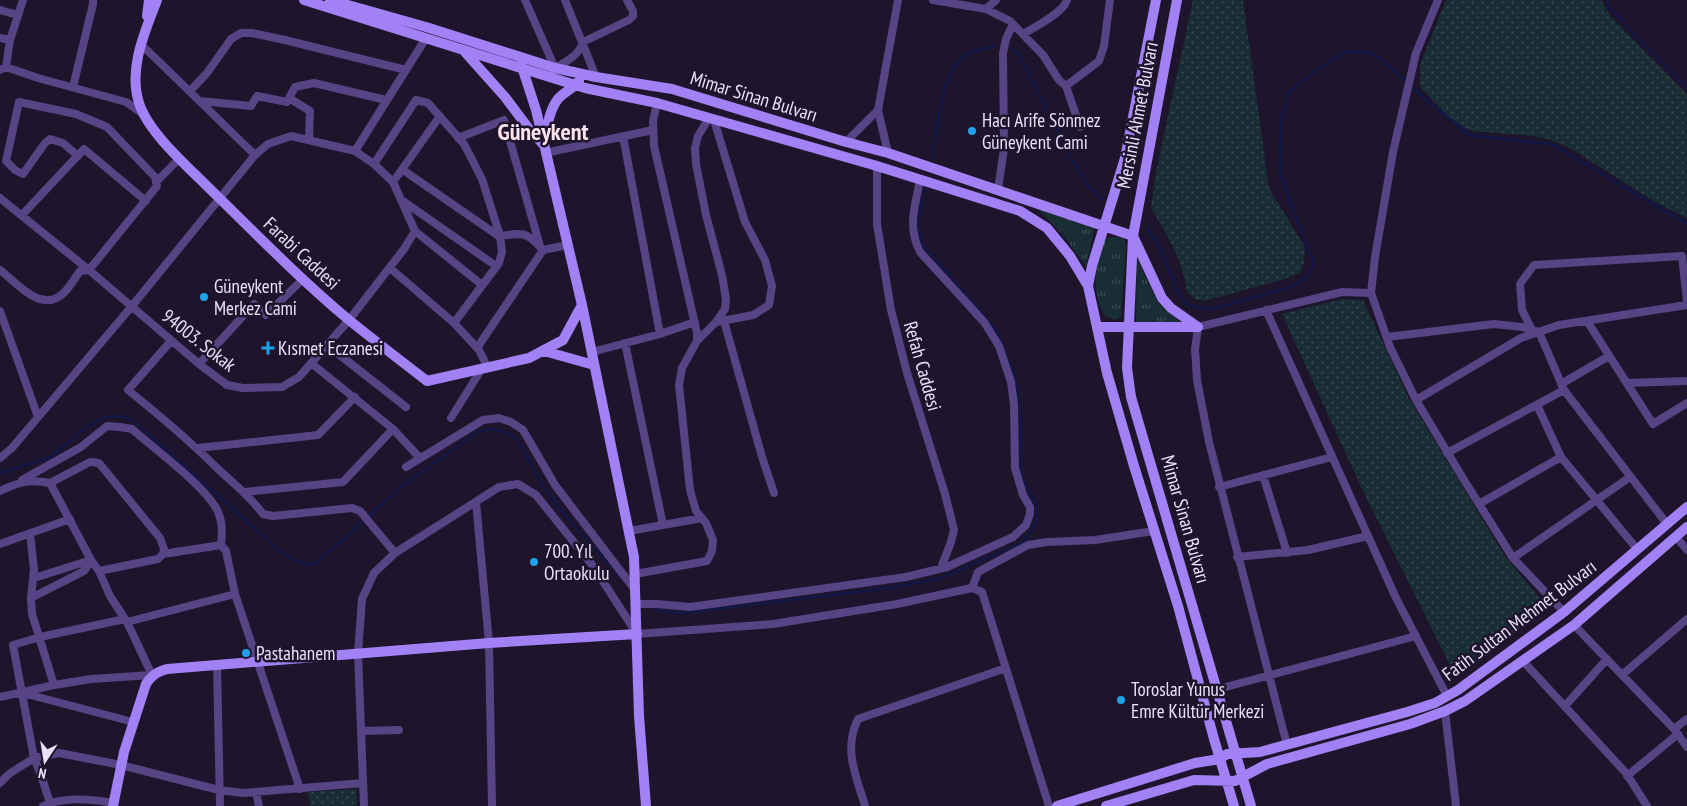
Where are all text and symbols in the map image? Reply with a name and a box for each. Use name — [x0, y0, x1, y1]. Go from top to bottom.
street label: Mersinli Ahmet Bulvarı — [1111, 40, 1163, 190]
street label: Mimar Sinan Bulvarı — [687, 65, 821, 127]
place label: Hacı Arife Sönmez Güneykent Cami — [982, 108, 1101, 154]
district label: Güneykent — [498, 116, 588, 147]
marker: Hacı Arife Sönmez Güneykent Cami — [966, 125, 978, 137]
street label: Farabi Caddesi — [259, 212, 345, 294]
place label: Güneykent Merkez Cami — [214, 274, 297, 320]
marker: Güneykent Merkez Cami — [198, 291, 210, 303]
street label: 94003. Sokak — [157, 304, 241, 377]
street label: Refah Caddesi — [899, 318, 947, 414]
place label: Kısmet Eczanesi — [278, 336, 383, 360]
marker: Kısmet Eczanesi — [262, 342, 274, 354]
street label: Mimar Sinan Bulvarı — [1156, 452, 1216, 586]
place label: 700. Yıl Ortaokulu — [544, 539, 609, 585]
street label: Fatih Sultan Mehmet Bulvarı — [1437, 554, 1601, 686]
marker: 700. Yıl Ortaokulu — [528, 556, 540, 568]
place label: Pastahanem — [256, 641, 335, 665]
marker: Pastahanem — [240, 647, 252, 659]
place label: Toroslar Yunus Emre Kültür Merkezi — [1131, 677, 1264, 723]
marker: Toroslar Yunus Emre Kültür Merkezi — [1115, 694, 1127, 706]
north arrow — [20, 736, 70, 786]
text: N — [37, 764, 48, 783]

